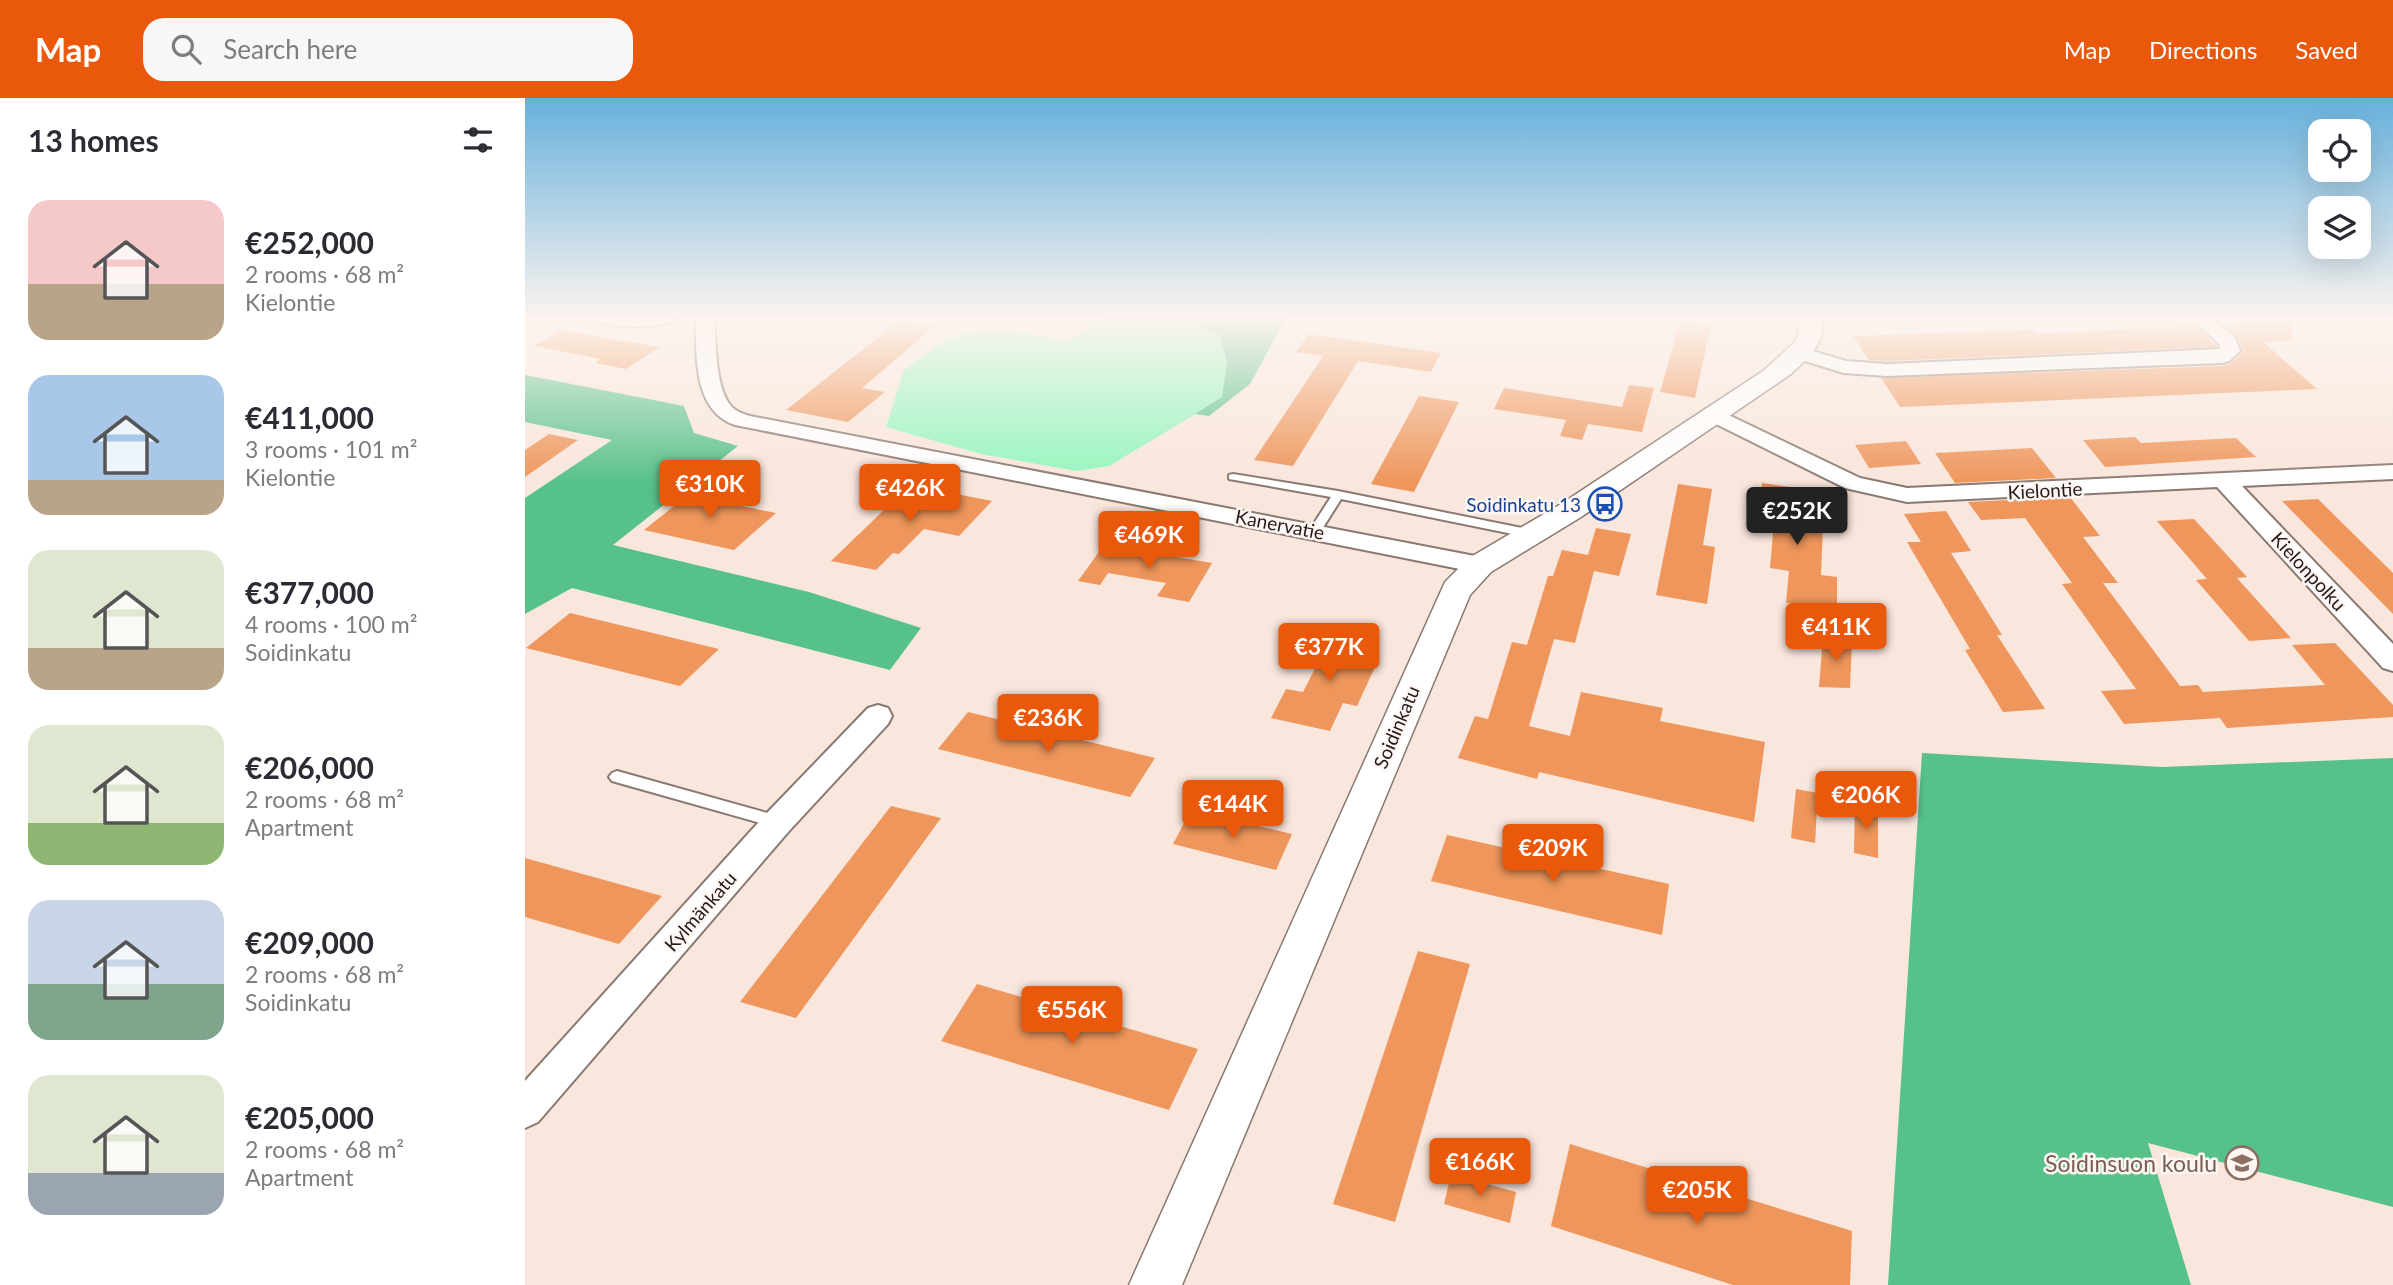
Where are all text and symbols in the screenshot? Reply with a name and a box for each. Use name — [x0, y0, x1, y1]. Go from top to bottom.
search box — [143, 18, 633, 81]
text: Map — [35, 29, 101, 69]
icon: search — [167, 30, 205, 68]
text: Search here — [223, 33, 357, 65]
text: Map — [2064, 35, 2111, 64]
text: Directions — [2149, 35, 2257, 64]
text: Saved — [2295, 35, 2358, 64]
map controls — [2308, 119, 2371, 259]
button: locate — [2308, 119, 2371, 182]
icon: filters — [459, 121, 497, 159]
text: 13 homes — [28, 122, 159, 158]
button: layers — [2308, 196, 2371, 259]
text: €252,000 — [245, 224, 374, 260]
icon: home — [84, 228, 168, 312]
text: 2 rooms · 68 m² — [245, 260, 404, 288]
text: Kielontie — [245, 288, 335, 316]
text: €411,000 — [245, 399, 374, 435]
icon: home — [84, 403, 168, 487]
text: 3 rooms · 101 m² — [245, 435, 417, 463]
pin: €310K — [661, 460, 759, 520]
text: Kielontie — [245, 463, 335, 491]
pin: €426K — [861, 464, 959, 524]
text: €310K — [675, 469, 745, 497]
text: €426K — [875, 473, 945, 501]
street label: Kielontie — [2007, 477, 2083, 503]
bus stop icon: Soidinkatu 13 — [1586, 485, 1624, 523]
pin: €252K — [1748, 488, 1846, 547]
place label: Soidinkatu 13 — [1466, 493, 1581, 516]
text: €252K — [1762, 496, 1832, 524]
street label: Kanervatie — [1234, 504, 1326, 544]
pin: €469K — [1100, 512, 1198, 571]
text: €469K — [1114, 520, 1184, 548]
street label: Kielonpolku — [2267, 527, 2351, 615]
text: €377,000 — [245, 574, 374, 610]
icon: home — [84, 578, 168, 662]
pin: €411K — [1787, 603, 1885, 663]
text: 4 rooms · 100 m² — [245, 610, 417, 638]
text: €411K — [1801, 612, 1871, 640]
pin: €377K — [1280, 624, 1378, 683]
text: €377K — [1294, 632, 1364, 660]
text: Soidinkatu — [245, 638, 351, 666]
street label: Soidinkatu — [1368, 682, 1424, 772]
pin: €236K — [999, 694, 1097, 754]
text: €236K — [1013, 703, 1083, 731]
text: €206,000 — [245, 749, 374, 785]
icon: home — [84, 753, 168, 837]
pin: €206K — [1817, 772, 1915, 831]
pin: €144K — [1184, 780, 1282, 840]
text: €206K — [1831, 780, 1901, 808]
text: 2 rooms · 68 m² — [245, 785, 404, 813]
text: €144K — [1198, 789, 1268, 817]
text: Apartment — [245, 813, 353, 841]
pin: €209K — [1504, 824, 1602, 884]
text: €209K — [1518, 833, 1588, 861]
street label: Kylmänkatu — [659, 866, 741, 956]
text: €209,000 — [245, 924, 374, 960]
icon: home — [84, 928, 168, 1012]
text: 2 rooms · 68 m² — [245, 960, 404, 988]
pin: €556K — [1023, 986, 1121, 1046]
text: Soidinkatu — [245, 988, 351, 1016]
text: €556K — [1037, 995, 1107, 1023]
text: €205,000 — [245, 1099, 374, 1135]
icon: home — [84, 1103, 168, 1187]
text: 2 rooms · 68 m² — [245, 1135, 404, 1163]
pin: €166K — [1431, 1138, 1529, 1198]
school or university icon: Soidinsuon koulu — [2223, 1144, 2261, 1182]
text: €166K — [1445, 1147, 1515, 1175]
place label: Soidinsuon koulu — [2045, 1149, 2217, 1177]
text: Apartment — [245, 1163, 353, 1191]
pin: €205K — [1648, 1166, 1746, 1226]
text: €205K — [1662, 1175, 1732, 1203]

